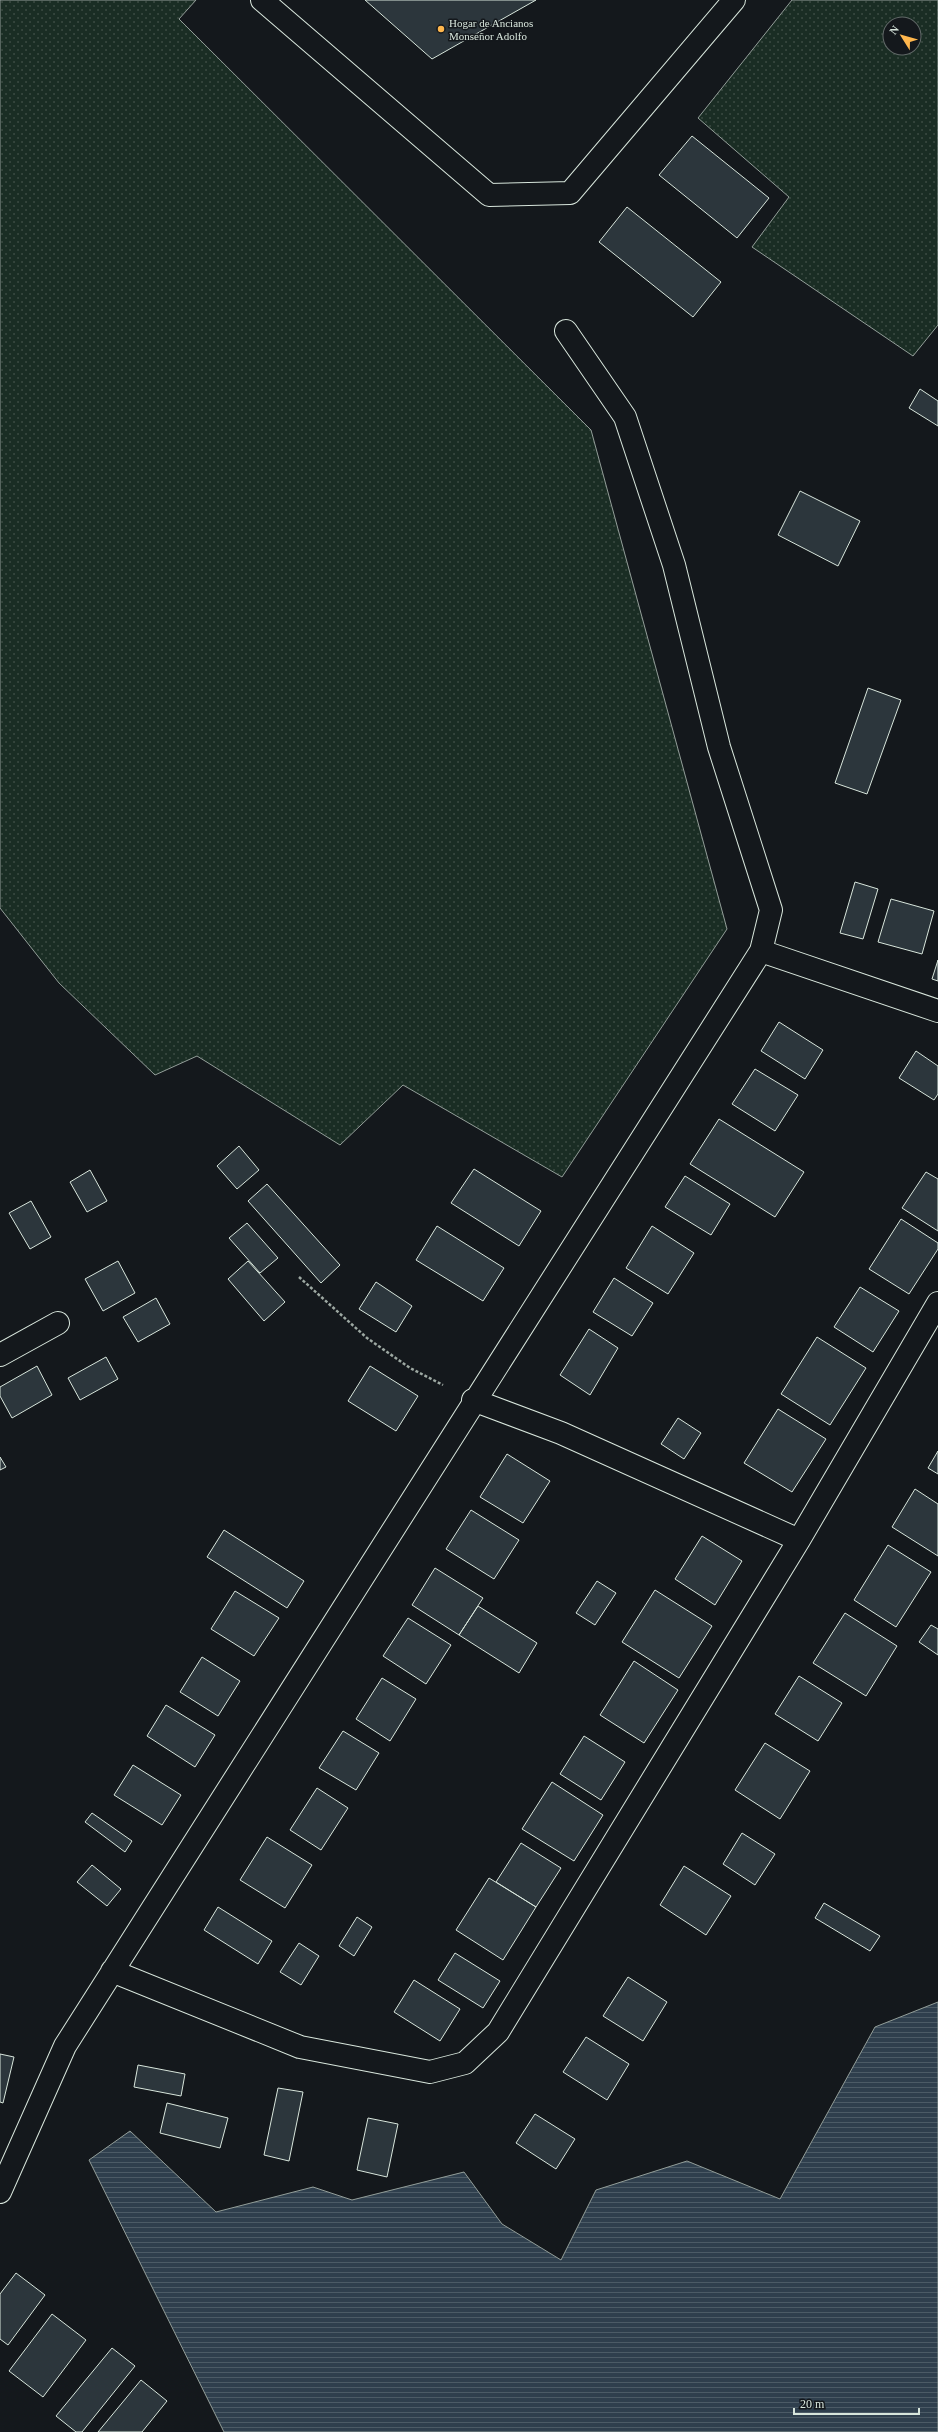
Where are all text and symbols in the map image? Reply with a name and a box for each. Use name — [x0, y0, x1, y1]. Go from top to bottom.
north arrow — [882, 16, 922, 56]
place label: Hogar de Ancianos Monseñor Adolfo — [449, 17, 533, 42]
text: N — [887, 23, 901, 37]
marker: Hogar de Ancianos Monseñor Adolfo — [436, 24, 446, 34]
scale bar — [794, 2390, 919, 2416]
text: 20 m — [800, 2397, 825, 2411]

